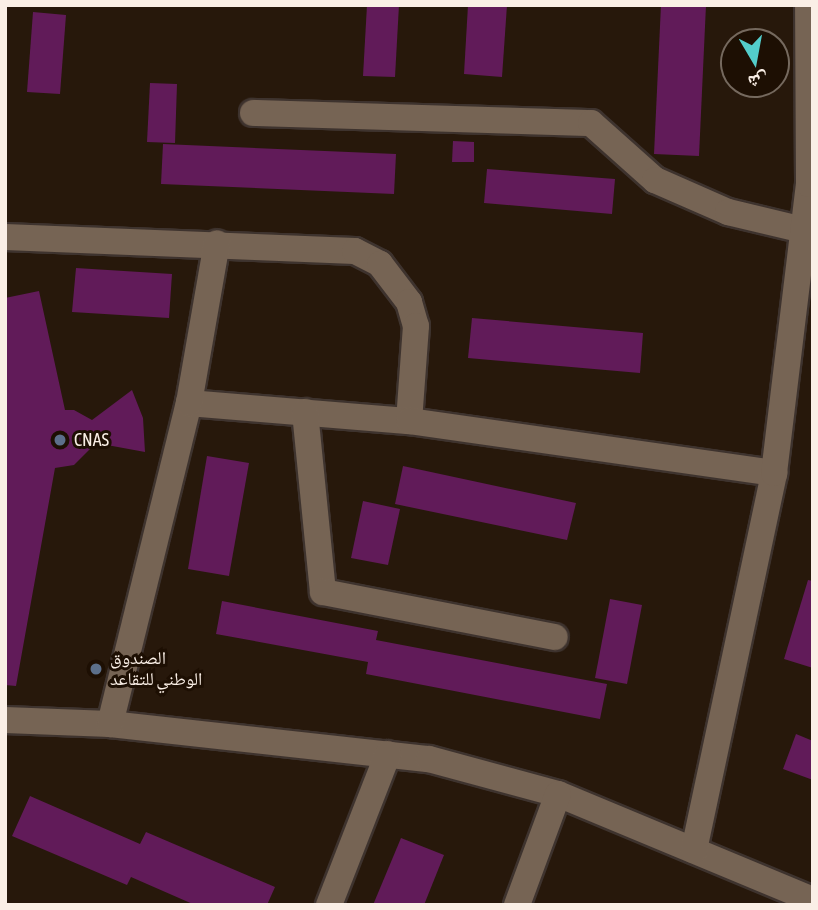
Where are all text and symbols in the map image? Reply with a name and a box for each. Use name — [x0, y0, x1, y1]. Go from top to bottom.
north arrow — [720, 28, 790, 98]
text: ش — [746, 69, 770, 94]
place label: CNAS — [74, 429, 109, 451]
marker: CNAS — [52, 432, 68, 448]
place label: الصندوق الوطني للتقاعد — [110, 648, 202, 690]
marker: الصندوق الوطني للتقاعد — [88, 661, 104, 677]

